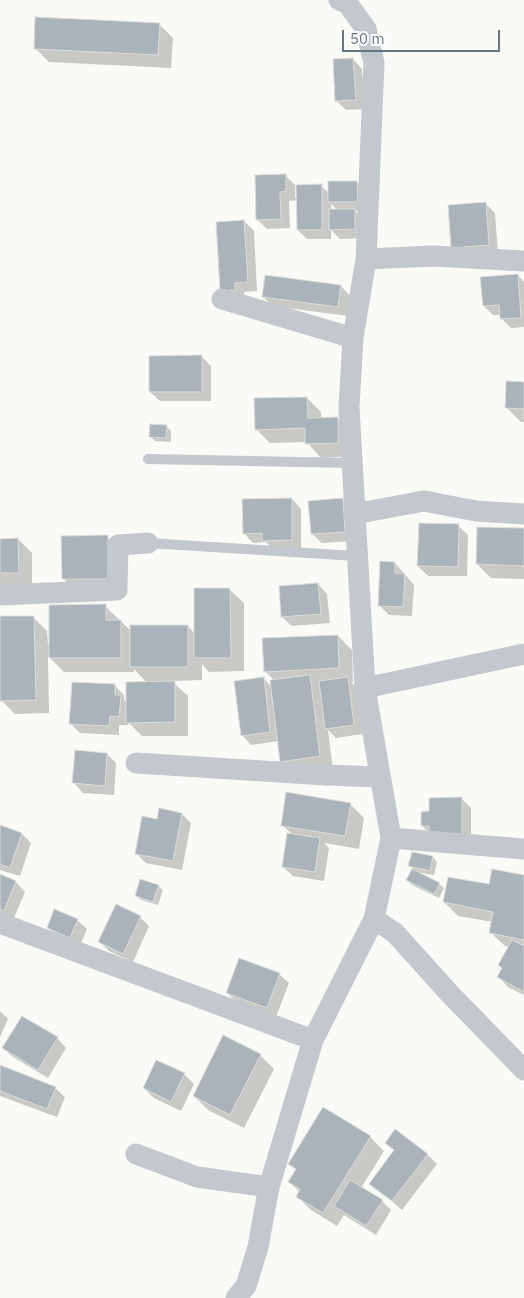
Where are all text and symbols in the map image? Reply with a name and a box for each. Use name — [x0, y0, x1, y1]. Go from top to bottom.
scale bar — [344, 20, 502, 52]
text: 50 m — [350, 29, 385, 48]

